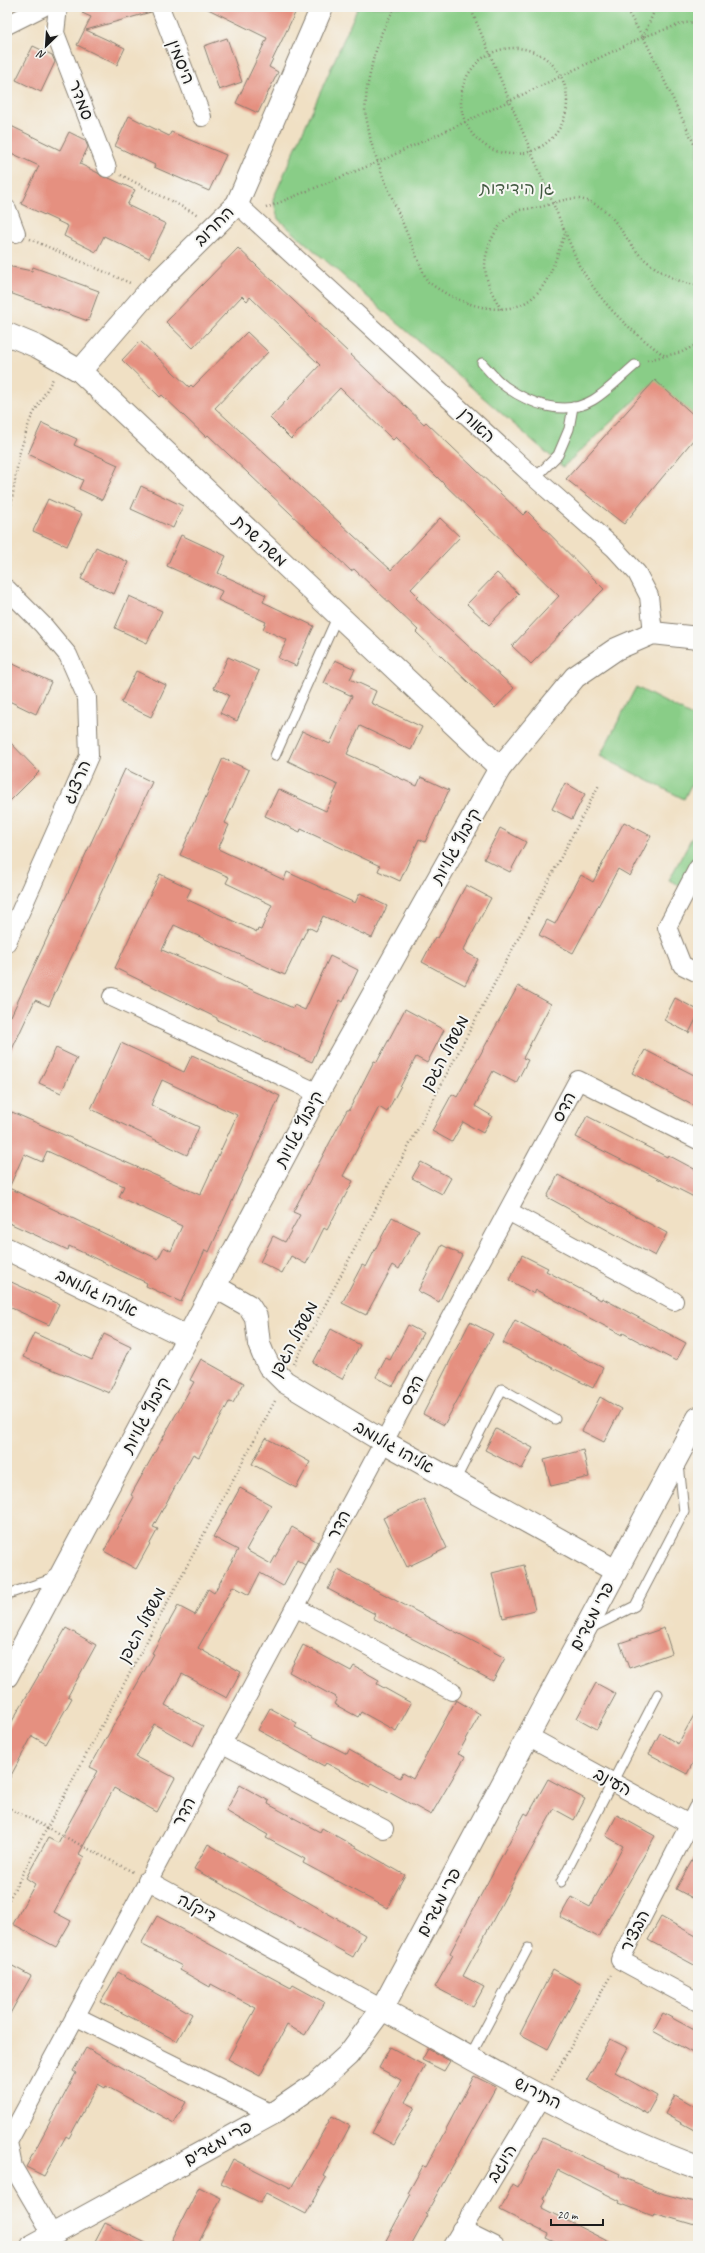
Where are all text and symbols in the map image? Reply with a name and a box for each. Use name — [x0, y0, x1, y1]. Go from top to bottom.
north arrow — [26, 26, 66, 66]
street label: היסמין — [163, 37, 199, 87]
text: N — [34, 46, 48, 63]
street label: סמדר — [64, 77, 98, 123]
park label: גן הידידות — [479, 178, 554, 199]
street label: החרוב — [190, 202, 238, 250]
street label: האורן — [454, 403, 500, 447]
street label: משה שרת — [228, 510, 292, 571]
street label: הרצוג — [58, 757, 96, 807]
street label: קיבוץ גלויות — [426, 804, 485, 889]
street label: משעול הגפן — [416, 1012, 474, 1094]
street label: קיבוץ גלויות — [270, 1087, 328, 1172]
street label: הדס — [547, 1088, 581, 1126]
street label: אליהו גולומב — [53, 1264, 141, 1322]
street label: משעול הגפן — [265, 1298, 323, 1380]
street label: הדס — [395, 1371, 429, 1409]
street label: קיבוץ גלויות — [117, 1373, 175, 1458]
street label: אליהו גולומב — [350, 1416, 438, 1478]
street label: הדר — [323, 1507, 355, 1543]
street label: פרי מגדים — [565, 1578, 619, 1654]
street label: משעול הגפן — [113, 1584, 171, 1666]
street label: העינב — [590, 1763, 636, 1801]
street label: הדר — [168, 1794, 200, 1830]
street label: פרי מגדים — [412, 1864, 466, 1940]
street label: דיקלה — [174, 1889, 220, 1927]
street label: הבציר — [616, 1906, 654, 1956]
street label: התירוש — [511, 2072, 565, 2114]
street label: פרי מגדים — [180, 2116, 256, 2170]
street label: היוגב — [482, 2140, 522, 2186]
scale bar — [551, 2201, 603, 2227]
text: 20 m — [557, 2207, 579, 2223]

